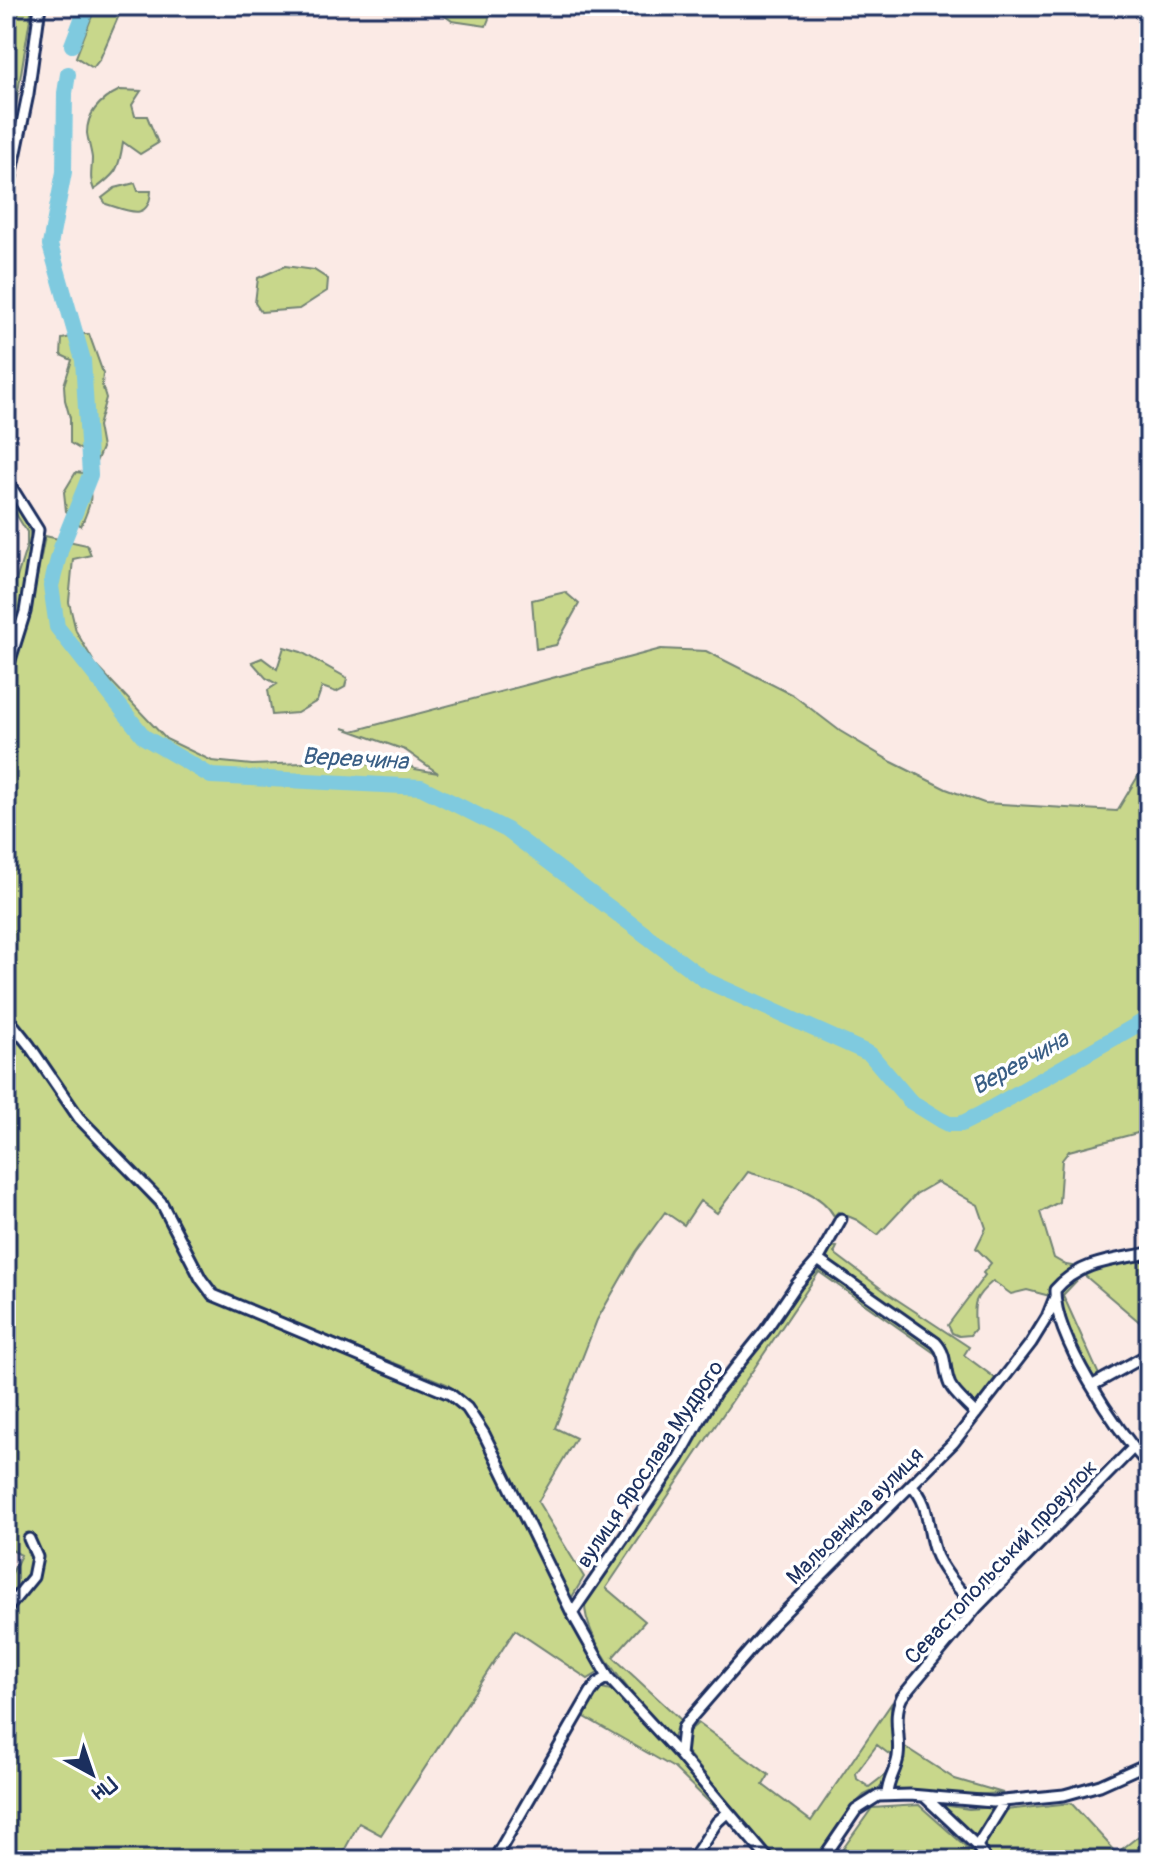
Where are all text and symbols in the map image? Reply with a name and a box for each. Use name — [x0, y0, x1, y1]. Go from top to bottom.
water label: Веревчина — [301, 742, 411, 776]
water label: Веревчина — [966, 1024, 1075, 1101]
street label: вулиця Ярослава Мудрого — [570, 1355, 730, 1573]
street label: Мальовнича вулиця — [780, 1441, 930, 1591]
street label: Севастопольський провулок — [899, 1454, 1103, 1670]
north arrow — [52, 1734, 132, 1814]
text: Пн — [86, 1770, 122, 1807]

